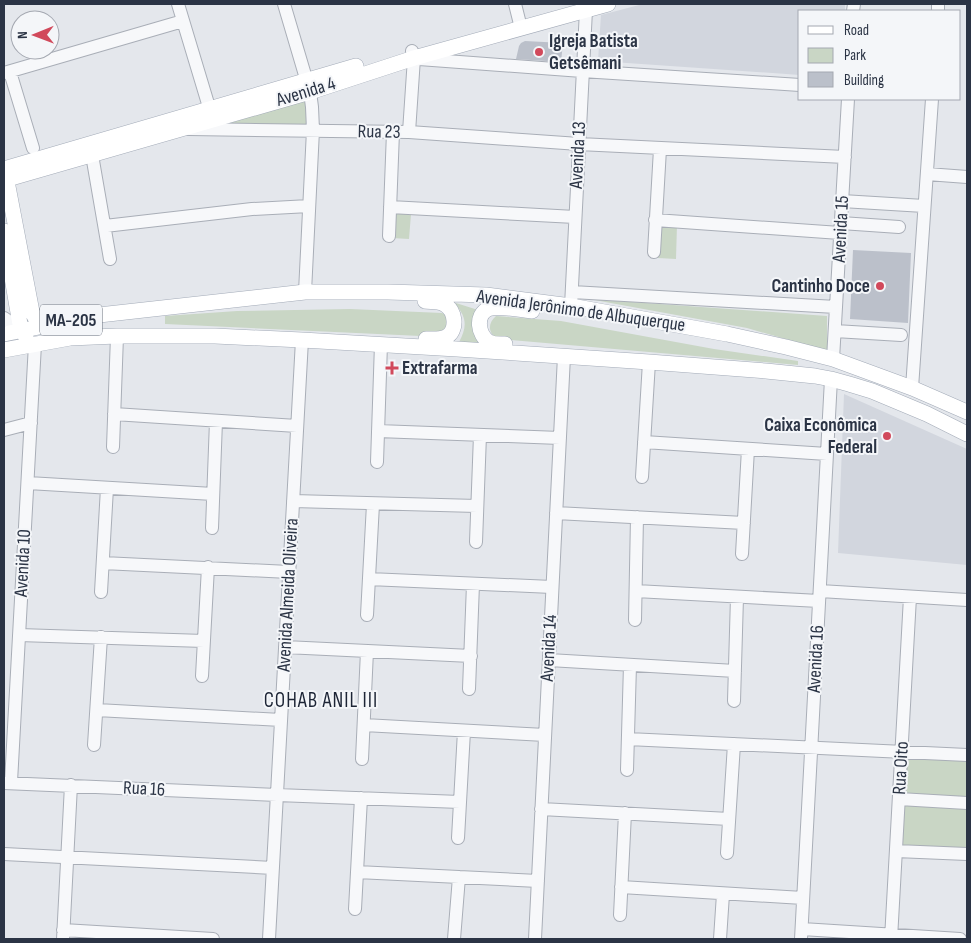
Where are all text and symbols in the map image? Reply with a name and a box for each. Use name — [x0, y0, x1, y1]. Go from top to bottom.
north arrow — [10, 10, 60, 60]
legend — [798, 10, 961, 100]
text: Road — [844, 21, 869, 40]
place label: Igreja Batista Getsêmani — [549, 30, 638, 75]
text: N — [14, 31, 31, 39]
marker: Igreja Batista Getsêmani — [533, 46, 545, 58]
text: Park — [844, 46, 866, 65]
text: Building — [844, 71, 884, 90]
street label: Avenida 4 — [273, 72, 338, 112]
street label: Rua 23 — [357, 120, 401, 144]
street label: Avenida 13 — [565, 121, 591, 190]
street label: Avenida 15 — [828, 195, 854, 264]
place label: Cantinho Doce — [772, 275, 870, 298]
marker: Cantinho Doce — [874, 280, 886, 292]
street label: Avenida Jerônimo de Albuquerque — [474, 285, 687, 337]
road number: MA-205 — [40, 304, 102, 336]
place label: Extrafarma — [402, 357, 478, 380]
marker: Extrafarma — [386, 362, 398, 374]
place label: Caixa Econômica Federal — [764, 414, 877, 459]
marker: Caixa Econômica Federal — [881, 430, 893, 442]
street label: Avenida Almeida Oliveira — [272, 518, 304, 673]
street label: Avenida 10 — [10, 529, 36, 598]
street label: Avenida 14 — [536, 614, 562, 683]
street label: Avenida 16 — [803, 625, 829, 694]
district label: COHAB ANIL III — [264, 688, 378, 713]
street label: Rua Oito — [888, 741, 914, 795]
street label: Rua 16 — [122, 776, 166, 802]

